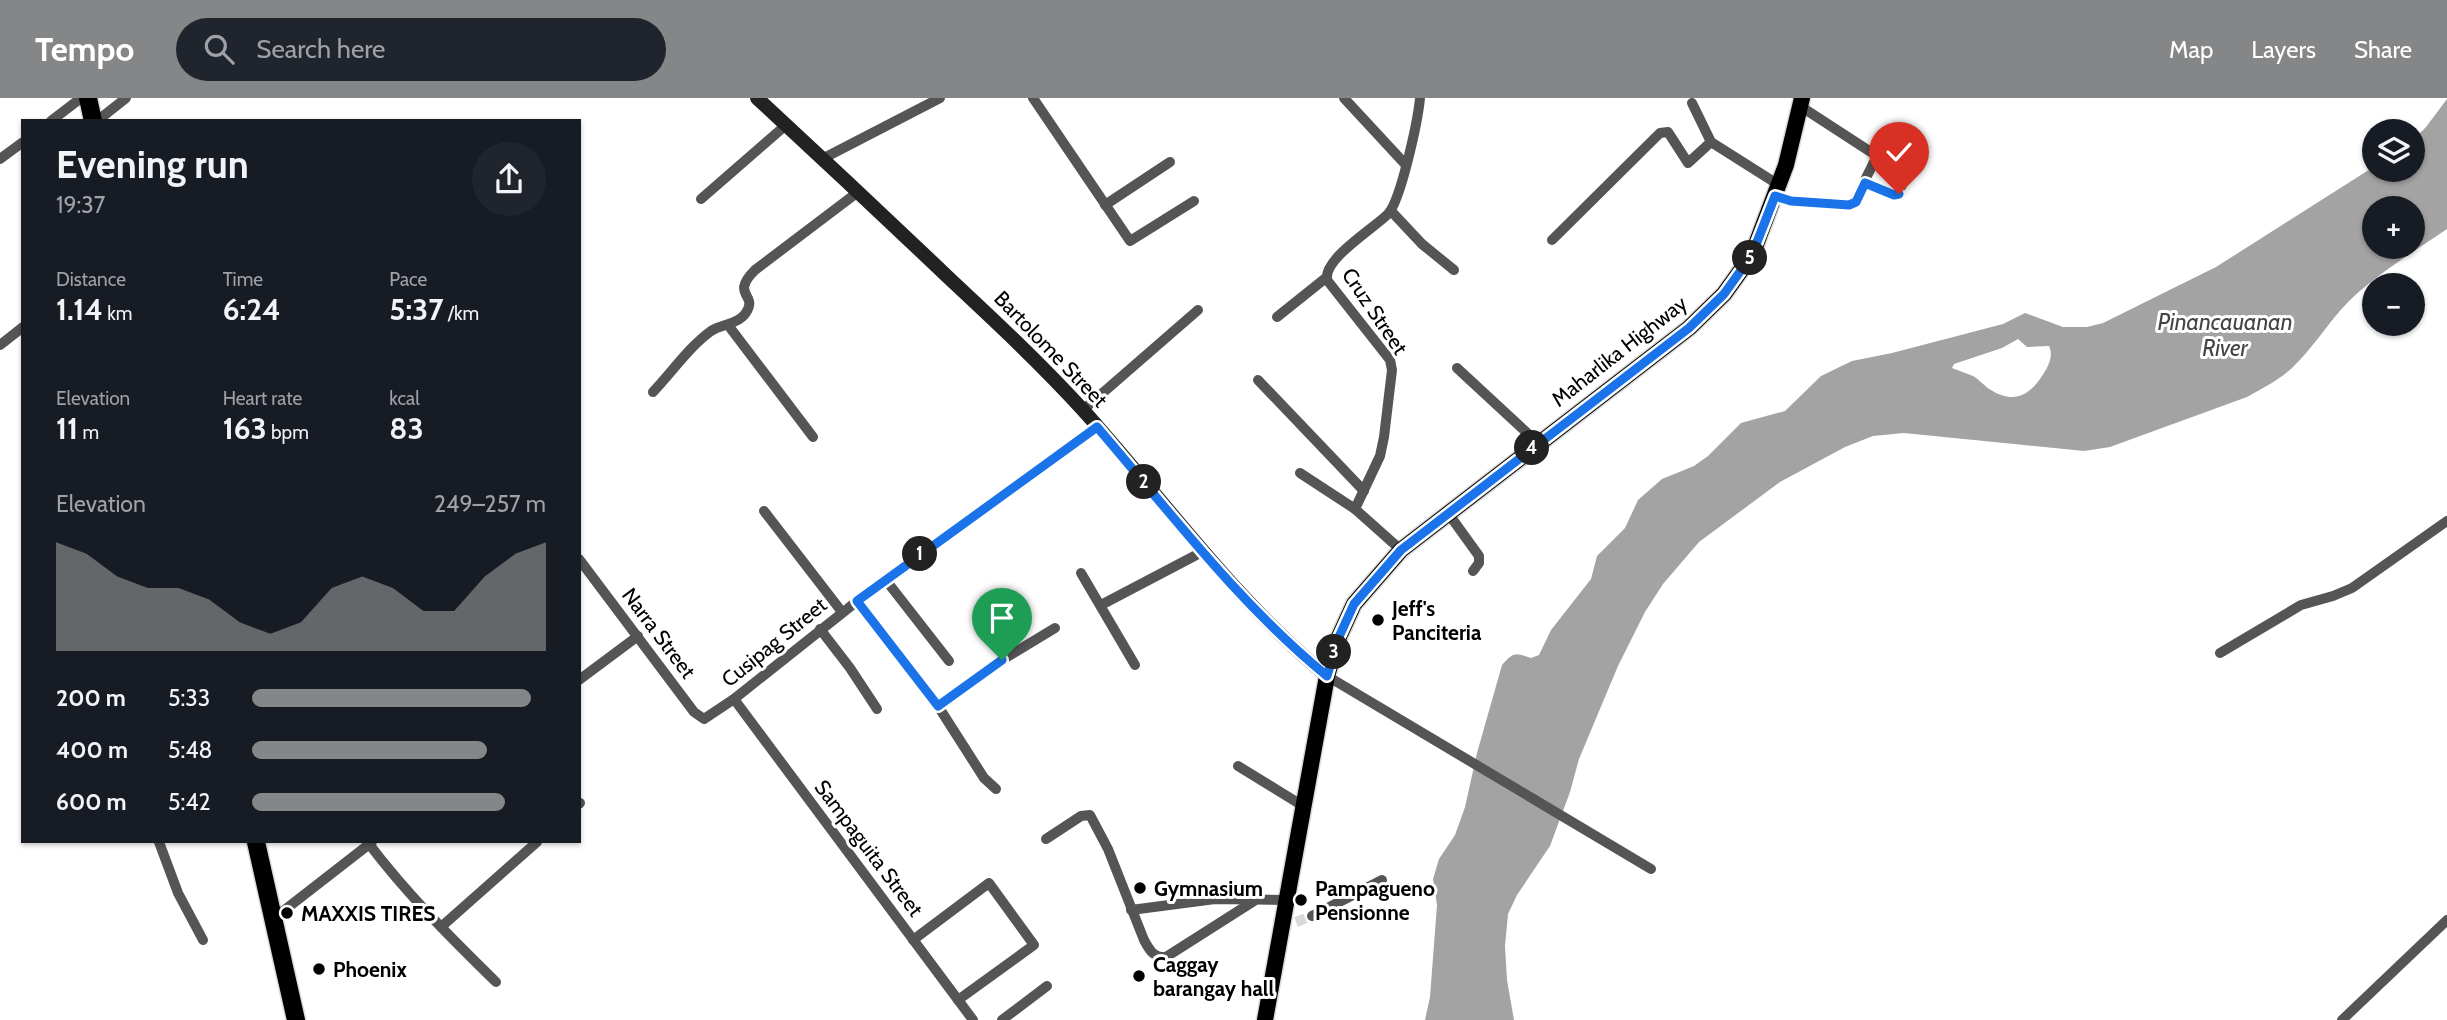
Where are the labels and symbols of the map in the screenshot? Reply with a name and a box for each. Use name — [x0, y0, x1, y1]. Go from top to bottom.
pin — [1869, 122, 1929, 194]
pin: 5 — [1732, 240, 1768, 276]
street label: Cruz Street — [1337, 263, 1413, 359]
street label: Bartolome Street — [989, 286, 1113, 412]
street label: Maharlika Highway — [1546, 290, 1692, 412]
water label: Pinancauanan River — [2157, 308, 2293, 362]
pin: 4 — [1514, 430, 1550, 466]
pin: 2 — [1126, 464, 1162, 500]
pin: 1 — [902, 536, 937, 572]
street label: Narra Street — [617, 583, 701, 683]
pin — [972, 588, 1032, 660]
street label: Cusipag Street — [717, 592, 831, 692]
place label: Jeff's Panciteria — [1391, 596, 1482, 645]
marker: Jeff's Panciteria — [1370, 612, 1386, 628]
pin: 3 — [1316, 634, 1352, 670]
street label: Sampaguita Street — [810, 775, 928, 921]
place label: Gymnasium — [1154, 876, 1263, 901]
place label: Pampagueno Pensionne — [1315, 876, 1435, 925]
marker: Gymnasium — [1132, 880, 1148, 896]
marker: Pampagueno Pensionne — [1293, 892, 1309, 908]
place label: MAXXIS TIRES — [301, 901, 436, 926]
marker: MAXXIS TIRES — [279, 905, 295, 921]
place label: Caggay barangay hall — [1153, 952, 1274, 1001]
place label: Phoenix — [333, 957, 407, 982]
marker: Phoenix — [311, 961, 327, 977]
marker: Caggay barangay hall — [1131, 968, 1147, 984]

